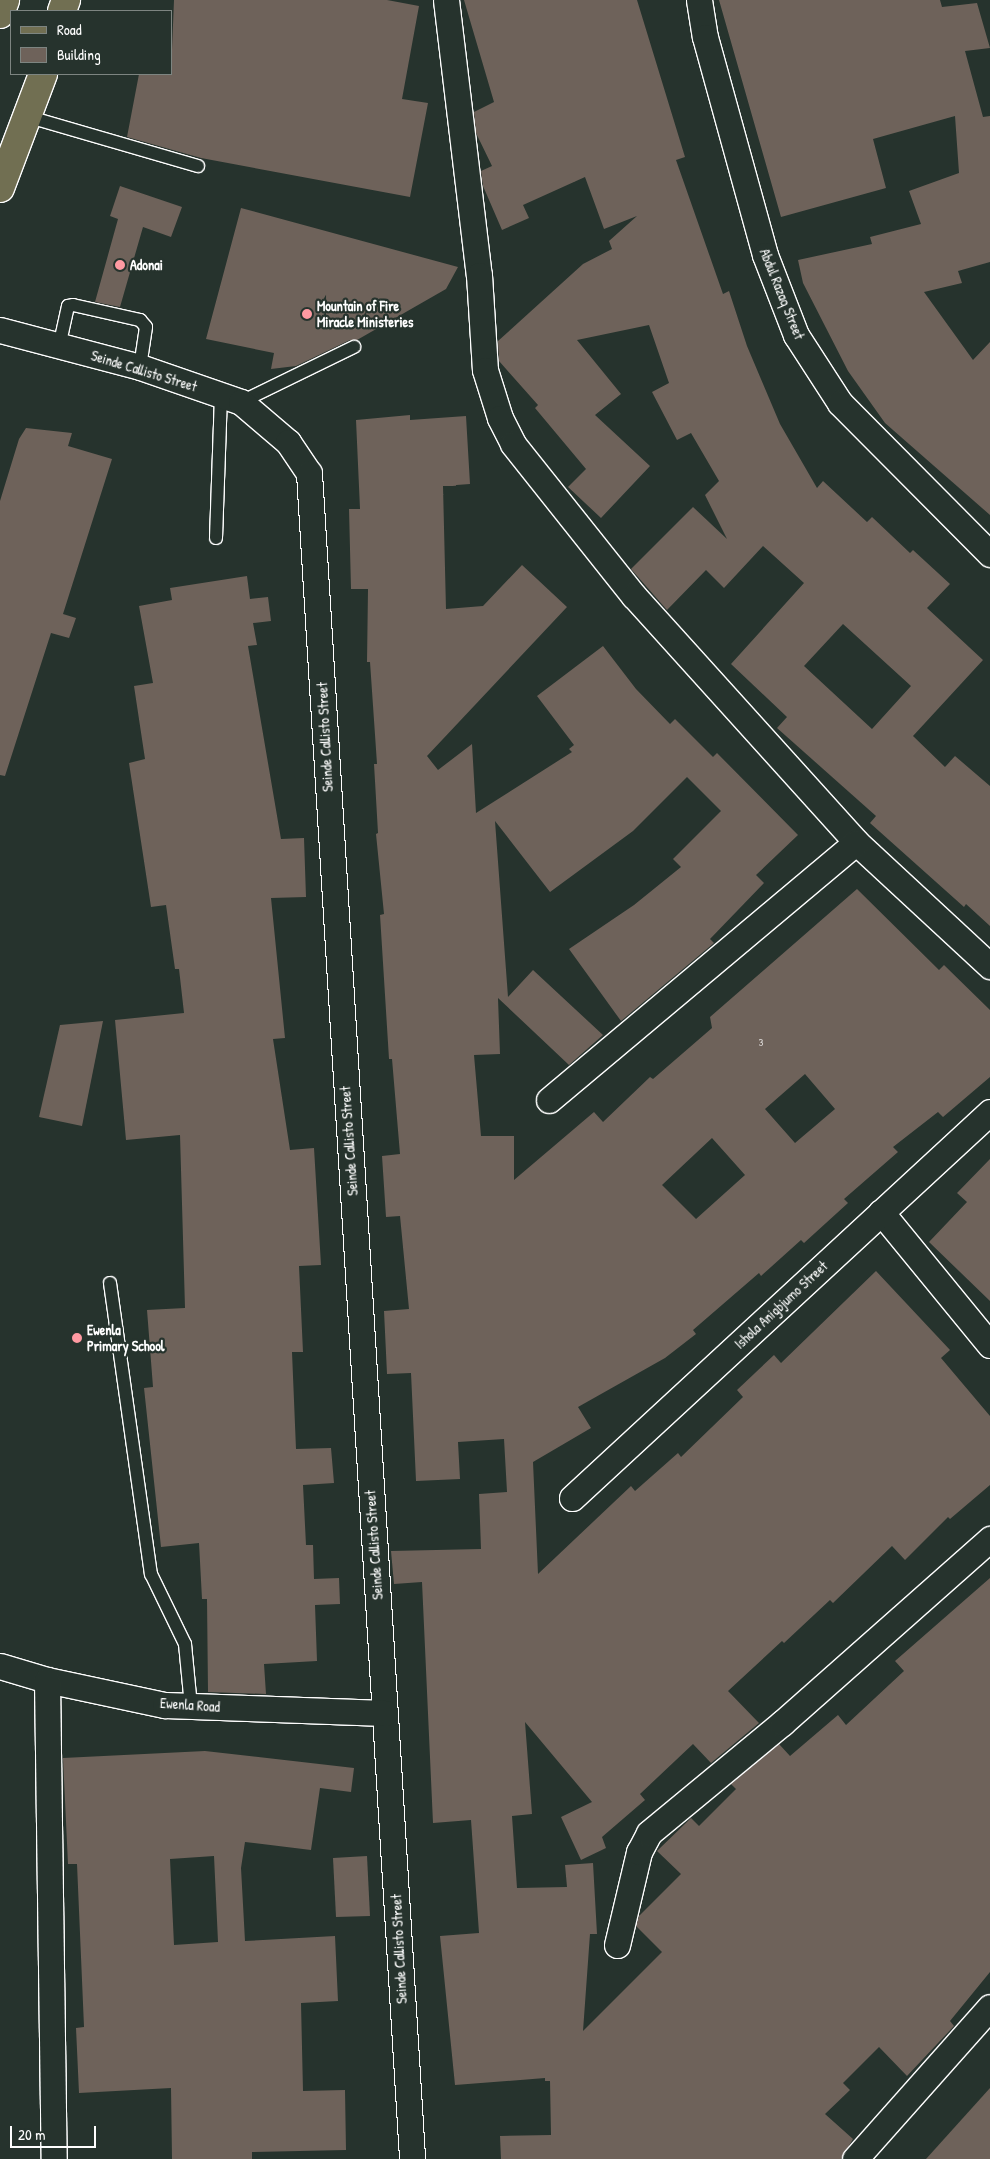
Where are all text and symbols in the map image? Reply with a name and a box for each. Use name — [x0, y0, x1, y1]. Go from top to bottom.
legend — [10, 10, 172, 75]
text: Road — [57, 19, 82, 40]
text: Building — [57, 44, 101, 65]
street label: Abdul Razaq Street — [756, 246, 808, 342]
place label: Adonai — [130, 257, 163, 273]
marker: Adonai — [114, 259, 126, 271]
place label: Mountain of Fire Miracle Ministeries — [317, 298, 413, 331]
marker: Mountain of Fire Miracle Ministeries — [301, 308, 313, 320]
street label: Seinde Callisto Street — [89, 347, 199, 395]
street label: Seinde Callisto Street — [314, 682, 336, 792]
house number: 3 — [759, 1035, 763, 1049]
street label: Seinde Callisto Street — [337, 1086, 361, 1196]
street label: Ishola Anigbjumo Street — [731, 1258, 831, 1352]
place label: Ewenla Primary School — [87, 1322, 165, 1354]
marker: Ewenla Primary School — [71, 1332, 83, 1344]
street label: Seinde Callisto Street — [362, 1490, 386, 1600]
street label: Ewenla Road — [160, 1695, 220, 1715]
street label: Seinde Callisto Street — [388, 1894, 410, 2004]
scale bar — [12, 2116, 99, 2148]
text: 20 m — [18, 2124, 45, 2145]

